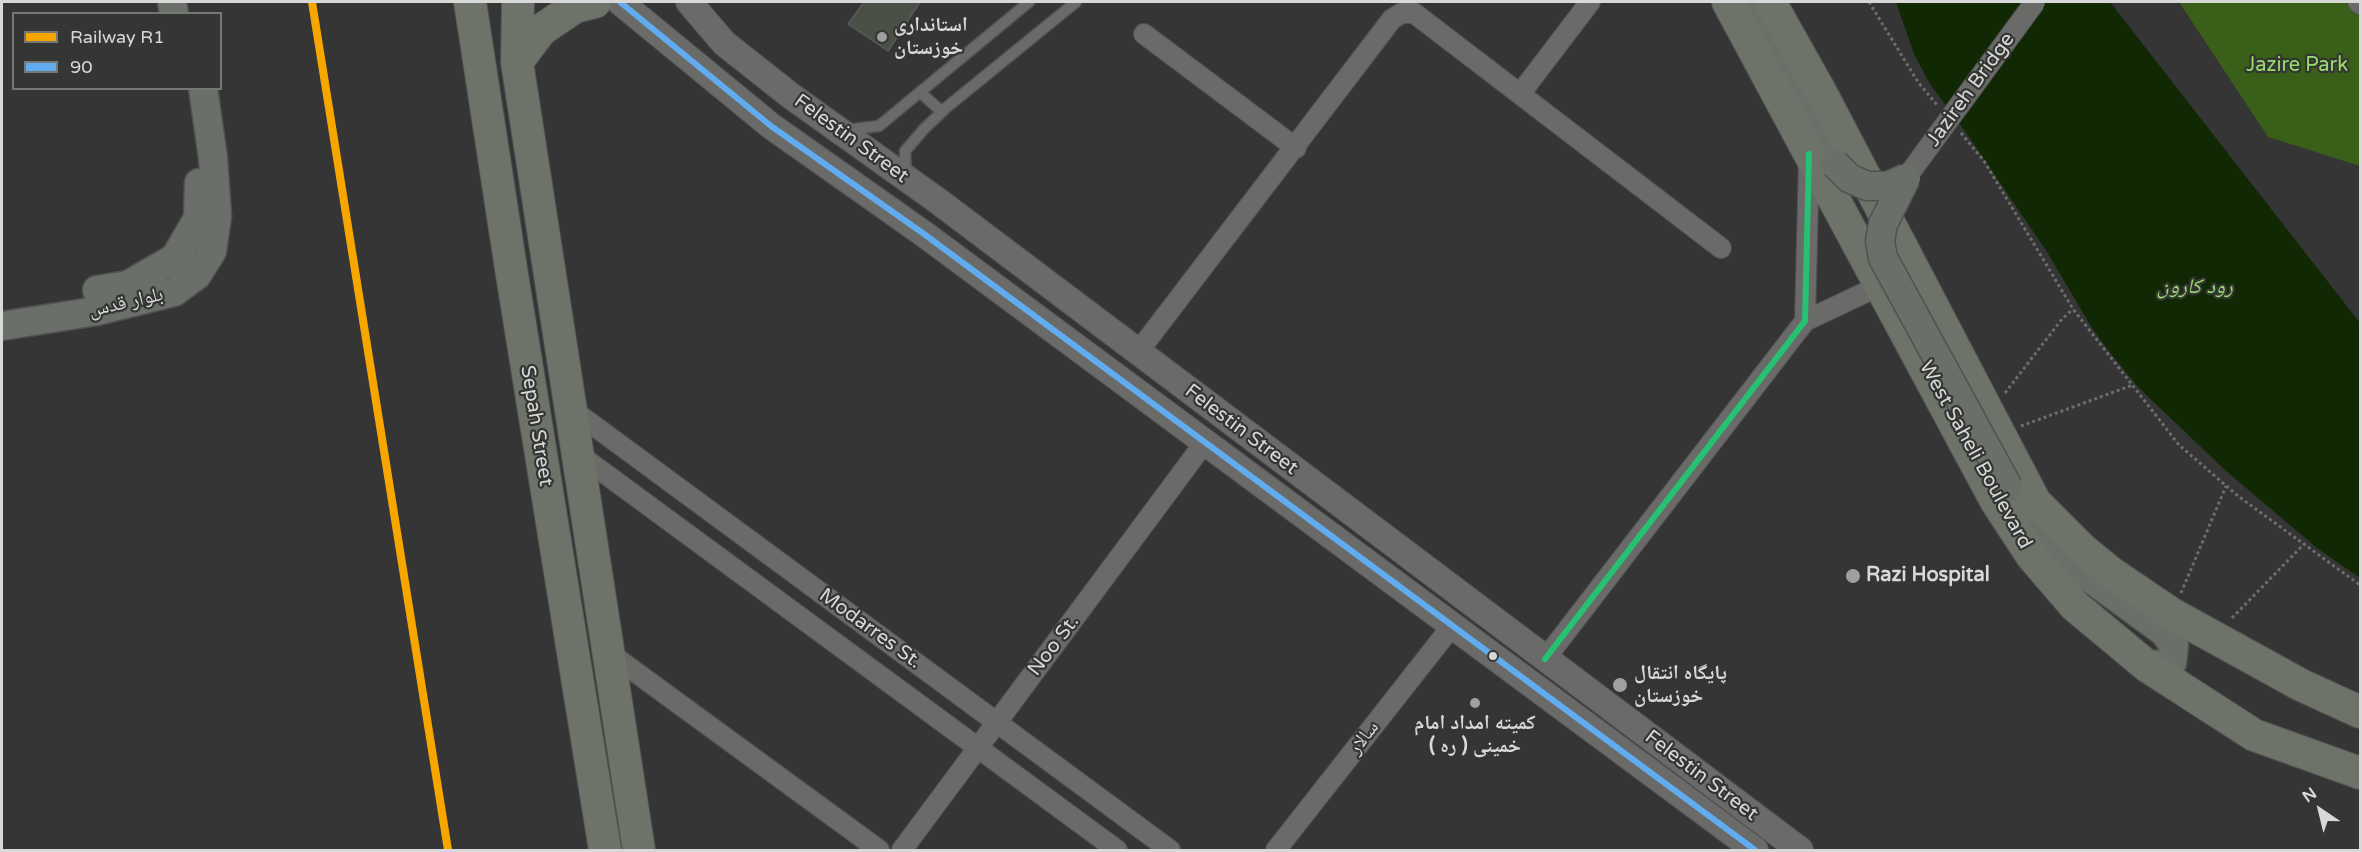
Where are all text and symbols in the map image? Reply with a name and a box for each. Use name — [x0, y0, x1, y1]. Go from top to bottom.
legend — [12, 12, 222, 90]
place label: استانداری خوزستان — [894, 14, 968, 61]
text: Railway R1 — [70, 26, 164, 48]
street label: Jazireh Bridge — [1922, 29, 2020, 151]
marker: استانداری خوزستان — [875, 30, 889, 44]
park label: Jazire Park — [2246, 54, 2348, 78]
text: 90 — [70, 56, 93, 78]
street label: Felestin Street — [789, 89, 913, 189]
water label: رود کارون — [2157, 274, 2233, 300]
street label: بلوار قدس — [86, 283, 166, 323]
street label: West Saheli Boulevard — [1913, 357, 2037, 553]
street label: Sepah Street — [515, 364, 557, 488]
street label: Felestin Street — [1180, 380, 1302, 480]
place label: Razi Hospital — [1866, 564, 1990, 588]
marker: Razi Hospital — [1844, 567, 1862, 585]
street label: Modarres St. — [814, 584, 926, 674]
street label: Noo St. — [1023, 611, 1085, 681]
unlabelled marker — [1487, 650, 1499, 662]
place label: پایگاه انتقال خوزستان — [1634, 662, 1727, 709]
marker: پایگاه انتقال خوزستان — [1611, 676, 1629, 694]
marker: کمیته امداد امام خمینی ( ره ) — [1468, 696, 1482, 710]
place label: کمیته امداد امام خمینی ( ره ) — [1414, 712, 1536, 759]
street label: سالار — [1343, 716, 1385, 760]
street label: Felestin Street — [1640, 726, 1762, 826]
north arrow — [2290, 780, 2350, 840]
text: N — [2299, 783, 2321, 807]

